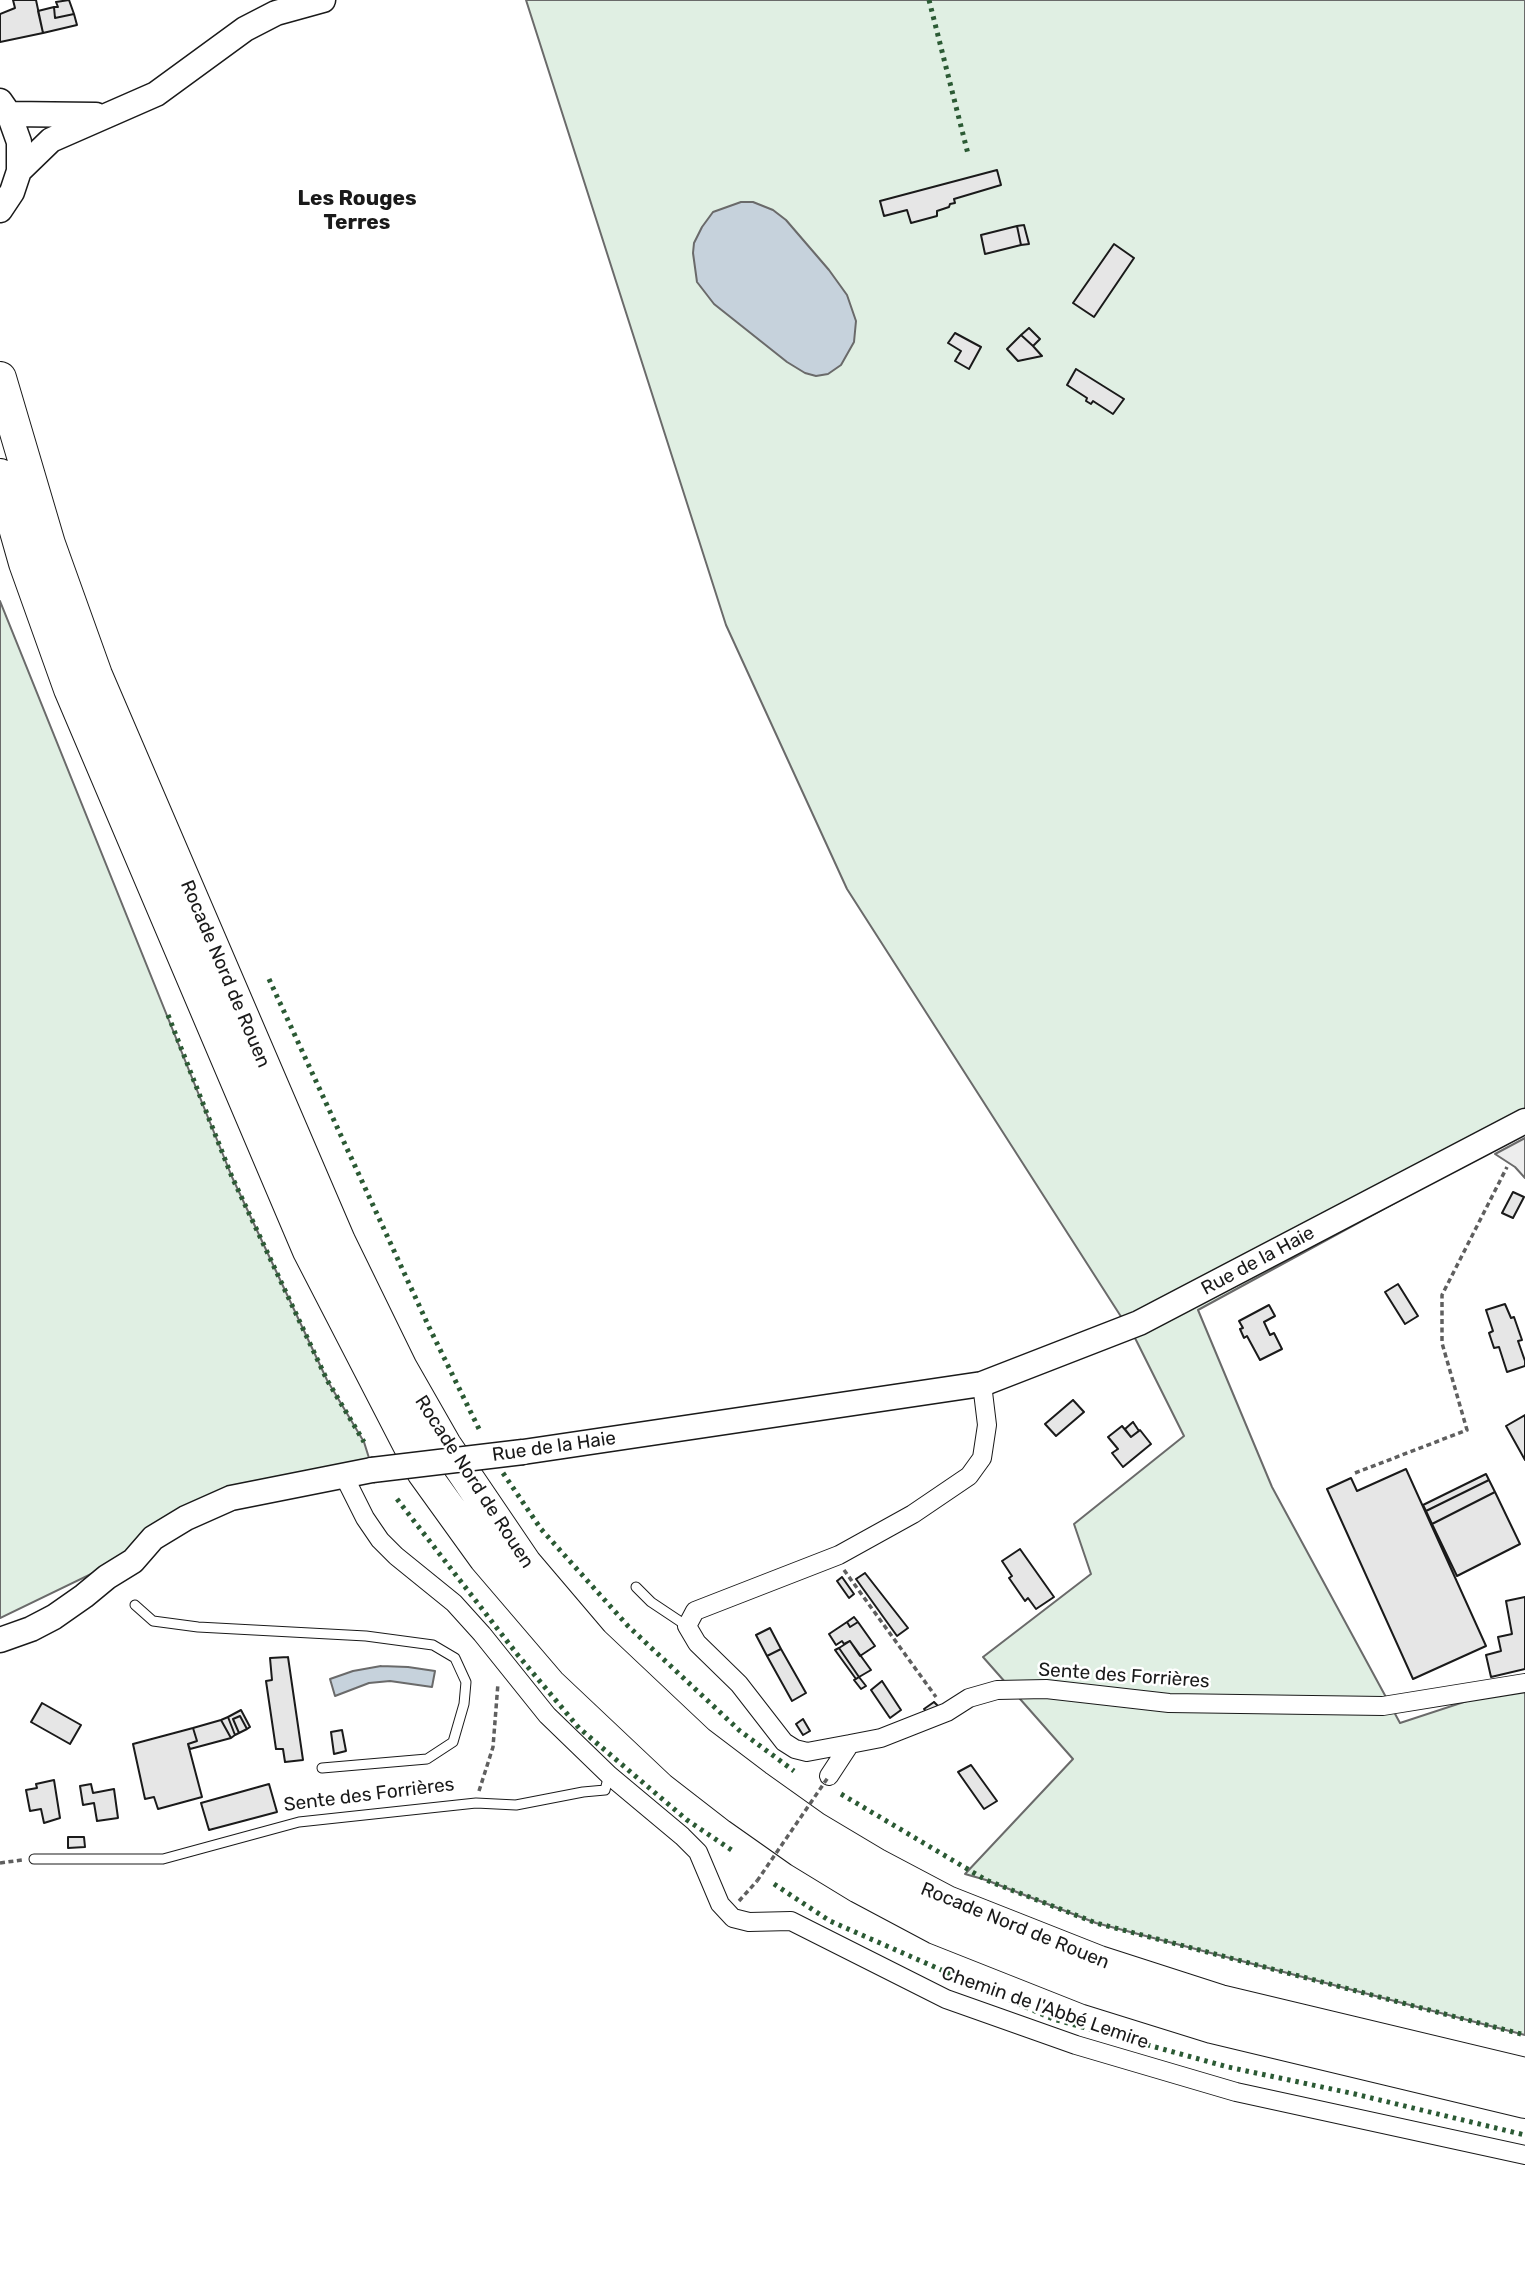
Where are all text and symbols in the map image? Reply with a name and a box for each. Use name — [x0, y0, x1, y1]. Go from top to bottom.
district label: Les Rouges Terres — [297, 186, 417, 236]
street label: Rocade Nord de Rouen — [175, 877, 275, 1071]
street label: Rue de la Haie — [1198, 1222, 1318, 1300]
street label: Rocade Nord de Rouen — [410, 1391, 538, 1573]
street label: Rue de la Haie — [491, 1427, 617, 1467]
street label: Sente des Forrières — [1038, 1659, 1210, 1693]
street label: Sente des Forrières — [282, 1773, 456, 1817]
street label: Rocade Nord de Rouen — [917, 1878, 1113, 1974]
street label: Chemin de l'Abbé Lemire — [938, 1962, 1152, 2054]

